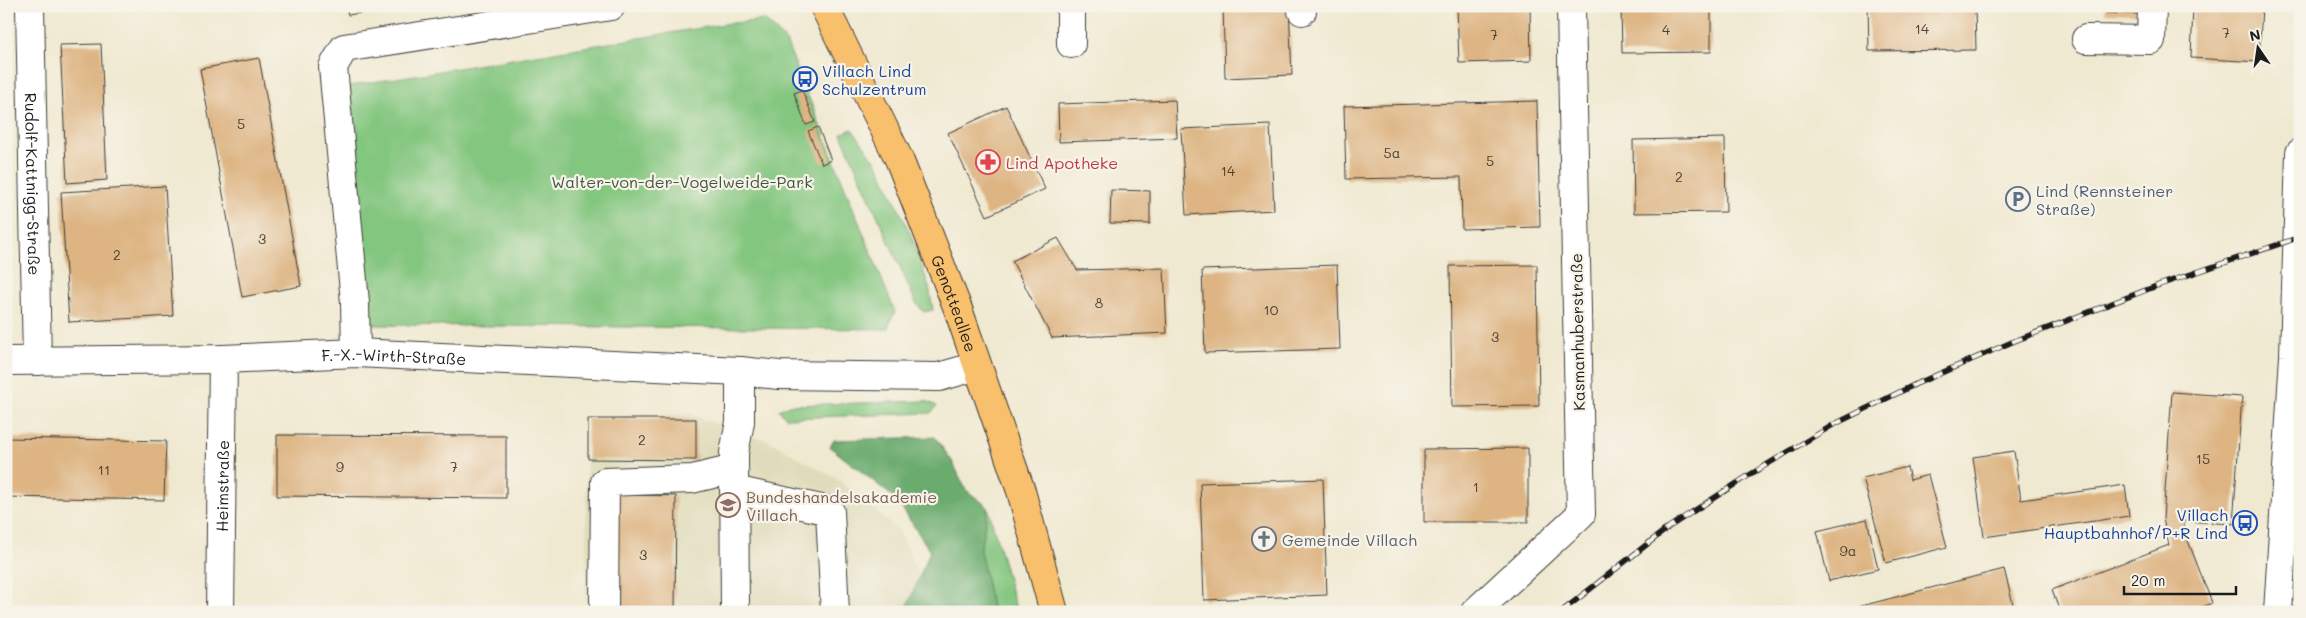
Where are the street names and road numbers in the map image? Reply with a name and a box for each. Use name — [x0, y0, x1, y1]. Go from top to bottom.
street label: Rudolf-Kattnigg-Straße — [21, 92, 46, 276]
street label: Genotteallee — [927, 252, 982, 354]
street label: Kasmanhuberstraße — [1565, 253, 1589, 411]
street label: F.-X.-Wirth-Straße — [321, 342, 467, 369]
street label: Heimstraße — [210, 440, 233, 532]

